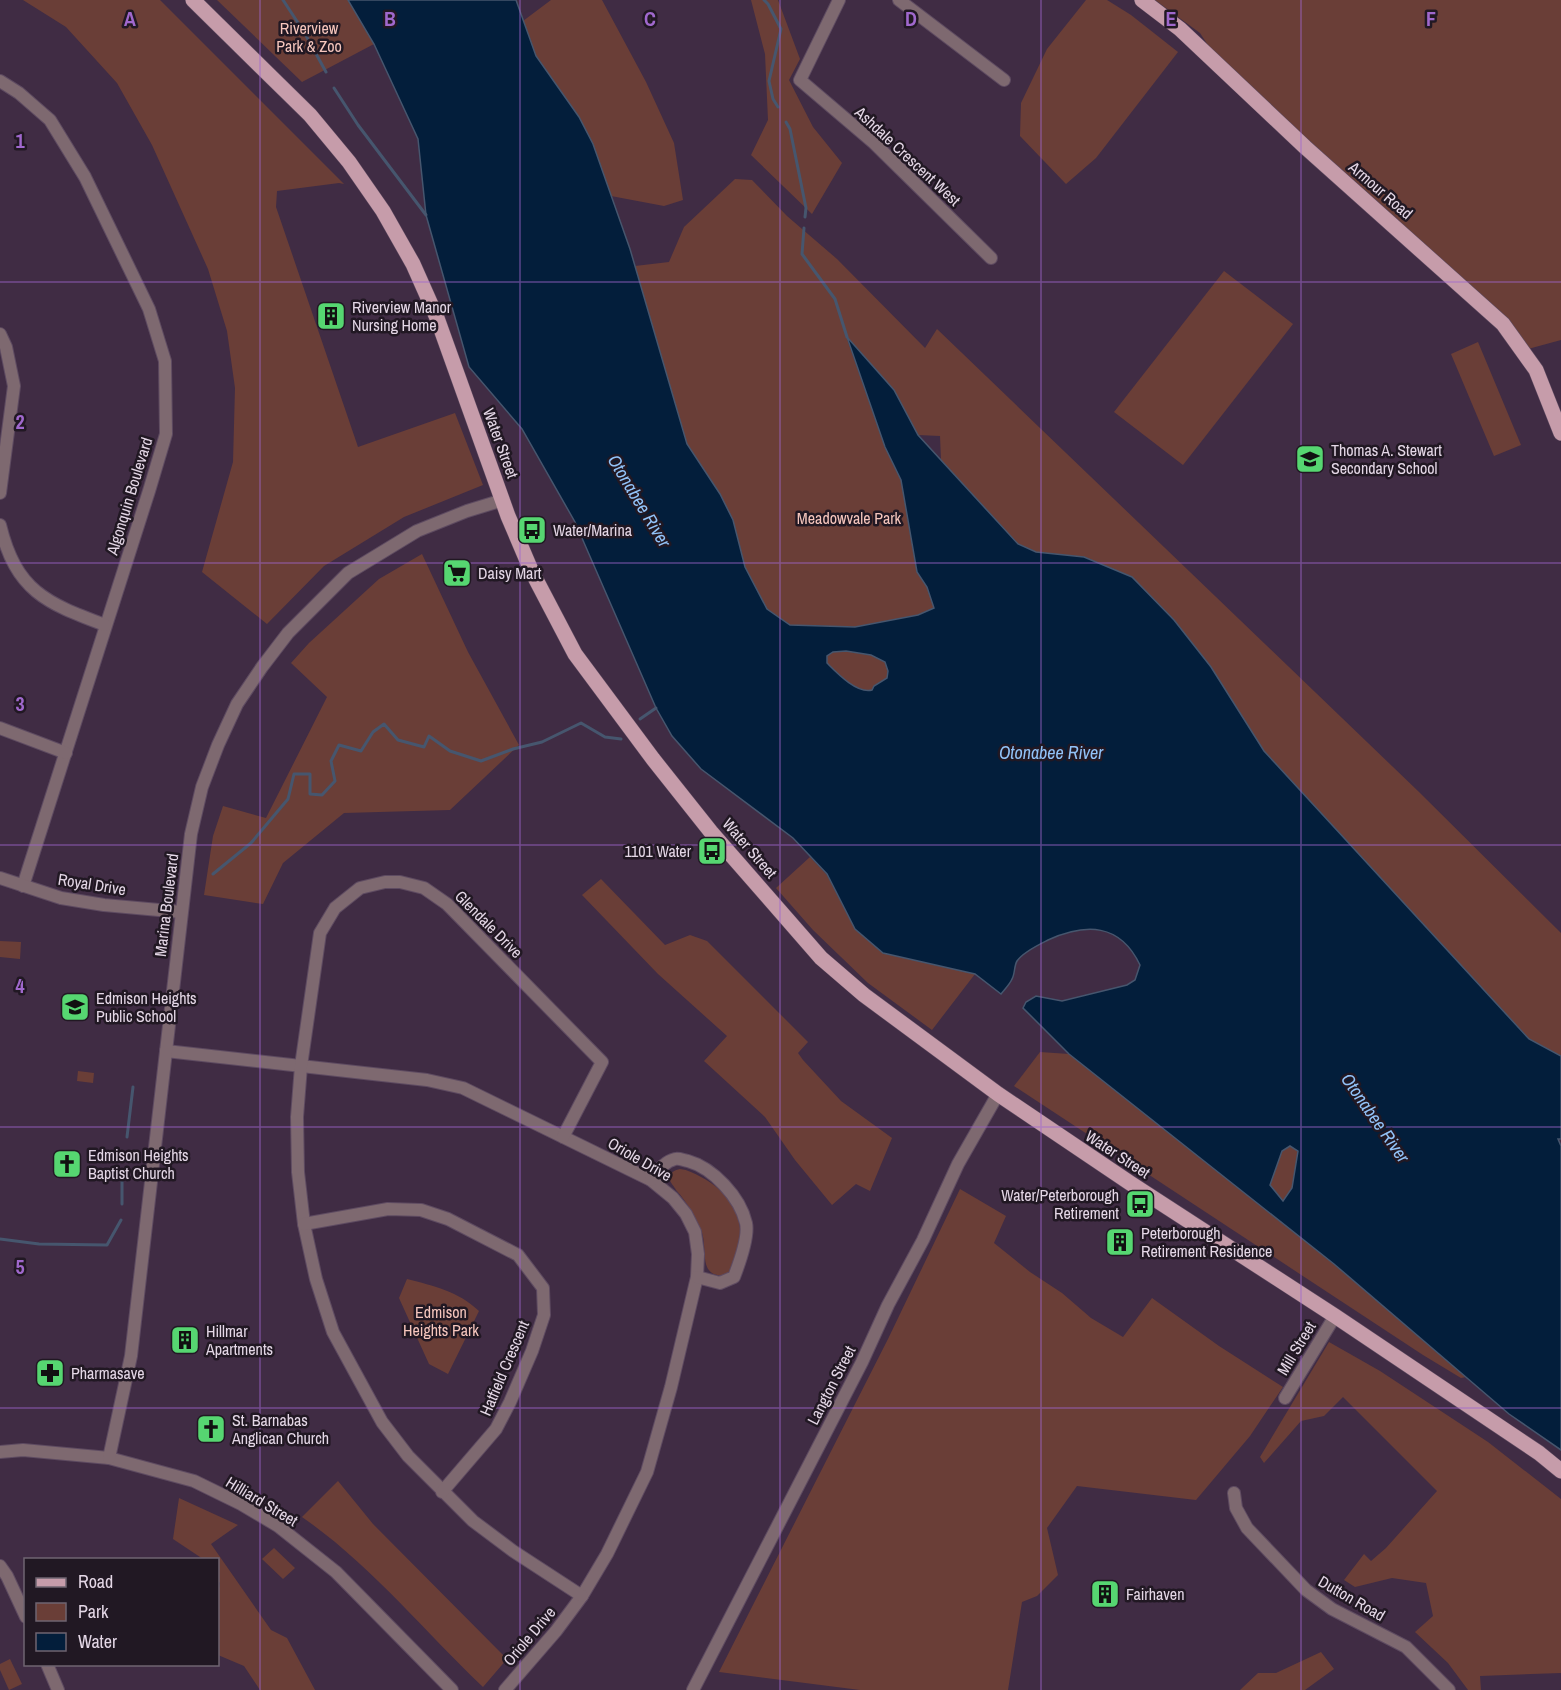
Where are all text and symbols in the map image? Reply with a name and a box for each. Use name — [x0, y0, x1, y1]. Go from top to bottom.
text: A — [124, 5, 136, 32]
text: B — [384, 5, 396, 32]
text: C — [644, 5, 656, 32]
text: D — [905, 5, 917, 32]
text: E — [1166, 5, 1177, 32]
text: F — [1426, 5, 1436, 32]
park label: Riverview Park & Zoo — [276, 17, 342, 57]
street label: Ashdale Crescent West — [850, 101, 966, 211]
text: 1 — [15, 127, 25, 154]
street label: Armour Road — [1344, 155, 1418, 224]
place label: Riverview Manor Nursing Home — [352, 296, 452, 336]
building icon: Riverview Manor Nursing Home — [315, 300, 347, 332]
street label: Water Street — [478, 405, 524, 481]
text: 2 — [15, 408, 25, 435]
street label: Algonquin Boulevard — [100, 435, 157, 558]
place label: Thomas A. Stewart Secondary School — [1331, 439, 1442, 479]
school or university icon: Thomas A. Stewart Secondary School — [1294, 443, 1326, 475]
water label: Otonabee River — [602, 450, 678, 553]
park label: Meadowvale Park — [797, 507, 902, 529]
bus stop icon: Water/Marina — [516, 514, 548, 546]
place label: Water/Marina — [553, 519, 633, 541]
supermarket icon: Daisy Mart — [441, 557, 473, 589]
place label: Daisy Mart — [478, 562, 542, 584]
text: 3 — [15, 690, 25, 717]
water label: Otonabee River — [999, 740, 1104, 765]
street label: Water Street — [718, 813, 783, 883]
bus stop icon: 1101 Water — [696, 835, 728, 867]
place label: 1101 Water — [625, 840, 692, 862]
street label: Marina Boulevard — [149, 852, 183, 958]
street label: Royal Drive — [56, 868, 128, 900]
street label: Glendale Drive — [450, 885, 528, 963]
text: 4 — [15, 972, 25, 999]
place label: Edmison Heights Public School — [96, 987, 197, 1027]
school or university icon: Edmison Heights Public School — [59, 991, 91, 1023]
water label: Otonabee River — [1335, 1068, 1416, 1168]
street label: Water Street — [1081, 1125, 1155, 1183]
street label: Oriole Drive — [604, 1132, 676, 1186]
place label: Edmison Heights Baptist Church — [88, 1144, 189, 1184]
church icon: Edmison Heights Baptist Church — [51, 1148, 83, 1180]
place label: Water/Peterborough Retirement — [1001, 1184, 1119, 1224]
bus stop icon: Water/Peterborough Retirement — [1124, 1188, 1156, 1220]
place label: Peterborough Retirement Residence — [1141, 1222, 1272, 1262]
building icon: Peterborough Retirement Residence — [1104, 1226, 1136, 1258]
text: 5 — [15, 1253, 25, 1280]
park label: Edmison Heights Park — [403, 1301, 479, 1341]
street label: Hatfield Crescent — [474, 1317, 534, 1419]
street label: Mill Street — [1271, 1317, 1321, 1379]
place label: Hillmar Apartments — [205, 1320, 273, 1360]
building icon: Hillmar Apartments — [169, 1324, 201, 1356]
street label: Langton Street — [802, 1341, 860, 1428]
pharmacy icon: Pharmasave — [34, 1357, 66, 1389]
place label: Pharmasave — [71, 1362, 145, 1384]
place label: St. Barnabas Anglican Church — [231, 1409, 329, 1449]
church icon: St. Barnabas Anglican Church — [195, 1413, 227, 1445]
street label: Hilliard Street — [222, 1471, 302, 1531]
legend — [24, 1558, 219, 1666]
text: Road — [78, 1569, 113, 1594]
street label: Dutton Road — [1315, 1570, 1389, 1626]
building icon: Fairhaven — [1089, 1578, 1121, 1610]
place label: Fairhaven — [1126, 1583, 1184, 1605]
text: Park — [78, 1599, 109, 1624]
street label: Oriole Drive — [498, 1602, 560, 1670]
text: Water — [78, 1629, 117, 1654]

